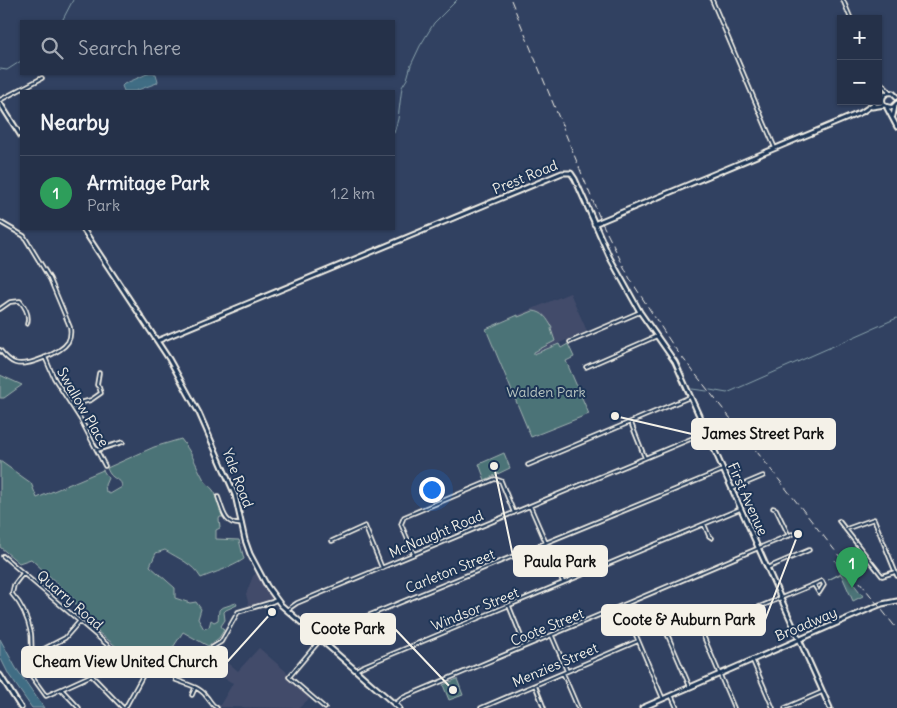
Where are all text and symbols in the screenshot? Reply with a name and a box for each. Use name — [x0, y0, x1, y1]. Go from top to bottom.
map controls — [837, 15, 882, 105]
button: + — [837, 15, 882, 60]
search box — [20, 20, 395, 75]
icon: search — [38, 34, 66, 62]
text: Search here — [78, 36, 181, 60]
button: − — [837, 60, 882, 105]
text: Nearby — [40, 109, 110, 136]
street label: Prest Road — [490, 156, 560, 198]
text: Armitage Park — [87, 171, 210, 195]
text: 1 — [53, 183, 59, 203]
text: 1.2 km — [331, 183, 375, 203]
text: Park — [87, 195, 120, 215]
street label: Swallow Place — [53, 364, 113, 450]
park label: Walden Park — [506, 383, 586, 401]
callout: James Street Park — [692, 419, 835, 449]
text: James Street Park — [702, 424, 825, 443]
street label: Yale Road — [219, 446, 257, 510]
street label: First Avenue — [724, 460, 772, 538]
your location — [419, 477, 445, 503]
street label: McNaught Road — [386, 506, 486, 562]
street label: Carleton Street — [403, 545, 498, 597]
callout: Paula Park — [514, 546, 607, 576]
pin: 1 — [836, 547, 868, 588]
text: Paula Park — [524, 552, 597, 571]
street label: Quarry Road — [33, 566, 107, 634]
street label: Windsor Street — [429, 583, 522, 635]
street label: Broadway — [772, 603, 840, 645]
street label: Coote Street — [508, 604, 587, 650]
callout: Coote & Auburn Park — [602, 605, 765, 635]
text: Coote & Auburn Park — [613, 610, 756, 629]
callout: Coote Park — [301, 614, 395, 644]
text: Coote Park — [311, 619, 385, 638]
street label: Menzies Street — [509, 639, 601, 691]
callout: Cheam View United Church — [22, 647, 227, 677]
text: Cheam View United Church — [32, 652, 218, 671]

